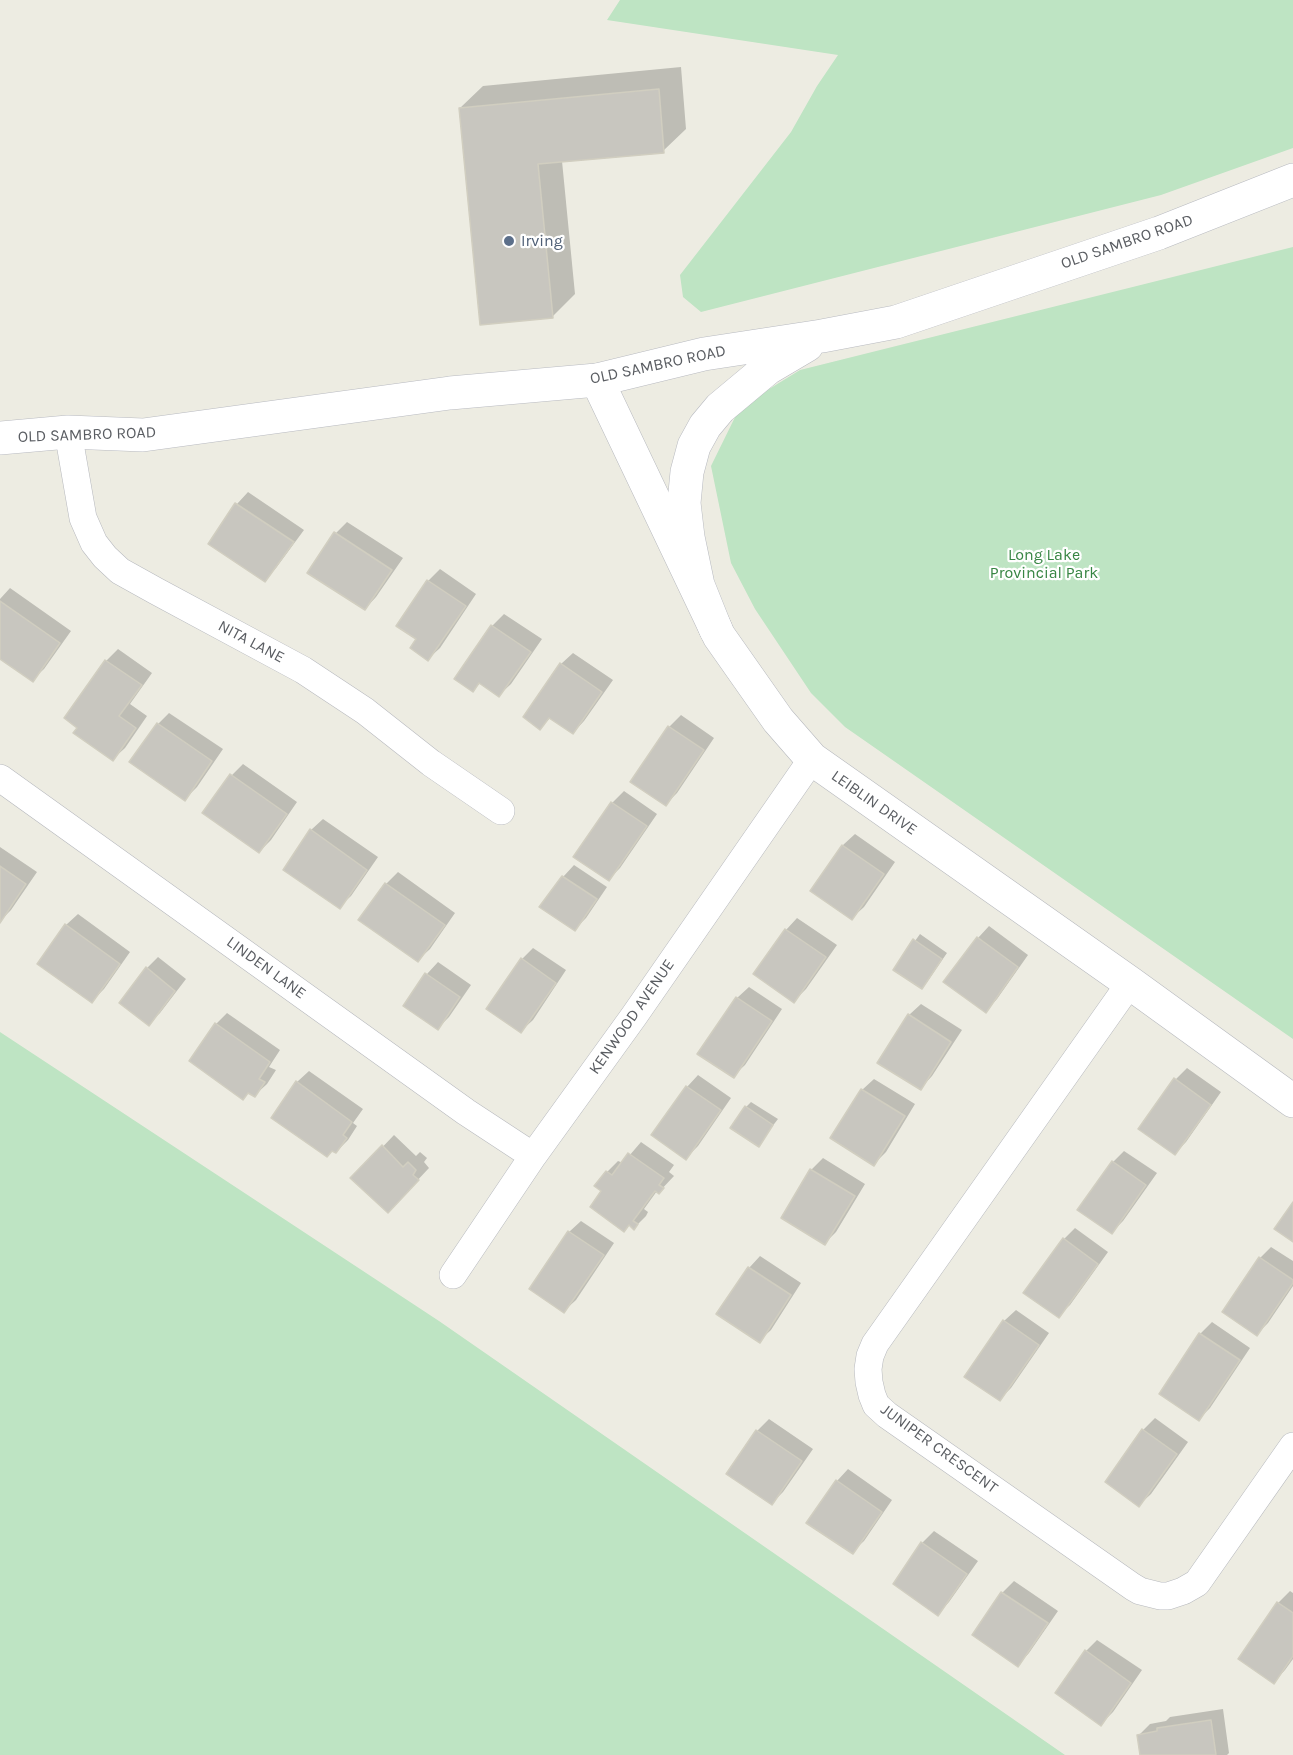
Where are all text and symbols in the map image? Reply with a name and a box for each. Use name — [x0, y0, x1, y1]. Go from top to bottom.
street label: OLD SAMBRO ROAD — [1058, 210, 1196, 274]
place label: Irving — [521, 231, 563, 251]
marker: Irving — [502, 234, 516, 248]
street label: OLD SAMBRO ROAD — [588, 341, 728, 389]
street label: OLD SAMBRO ROAD — [18, 423, 156, 447]
park label: Long Lake Provincial Park — [990, 545, 1098, 583]
street label: NITA LANE — [215, 617, 287, 667]
street label: LEIBLIN DRIVE — [827, 766, 921, 840]
street label: LINDEN LANE — [222, 933, 310, 1003]
street label: KENWOOD AVENUE — [585, 956, 679, 1078]
street label: JUNIPER CRESCENT — [877, 1400, 1001, 1498]

